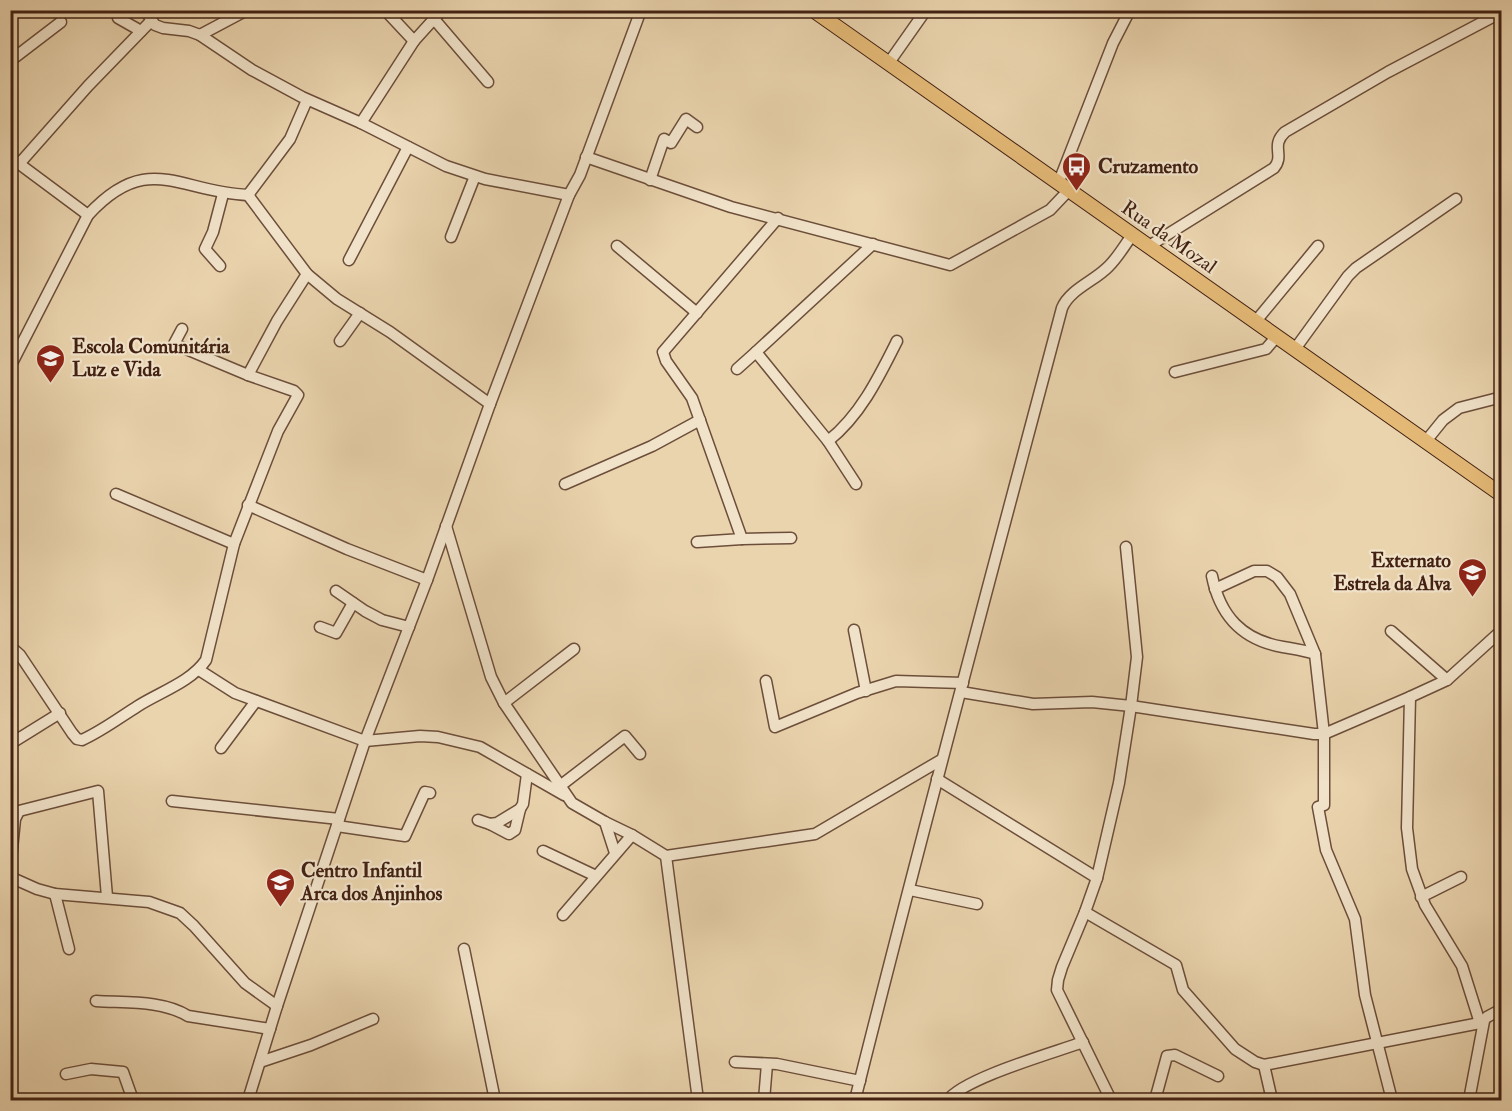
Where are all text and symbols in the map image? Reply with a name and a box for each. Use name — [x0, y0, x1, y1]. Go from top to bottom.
bus stop icon: Cruzamento — [1061, 150, 1093, 192]
place label: Cruzamento — [1098, 154, 1199, 179]
street label: Rua da Mozal — [1116, 195, 1222, 279]
place label: Escola Comunitária Luz e Vida — [72, 334, 230, 382]
school or university icon: Escola Comunitária Luz e Vida — [35, 342, 67, 384]
place label: Externato Estrela da Alva — [1333, 548, 1452, 596]
school or university icon: Externato Estrela da Alva — [1456, 556, 1488, 598]
place label: Centro Infantil Arca dos Anjinhos — [300, 858, 442, 906]
school or university icon: Centro Infantil Arca dos Anjinhos — [264, 866, 296, 908]

